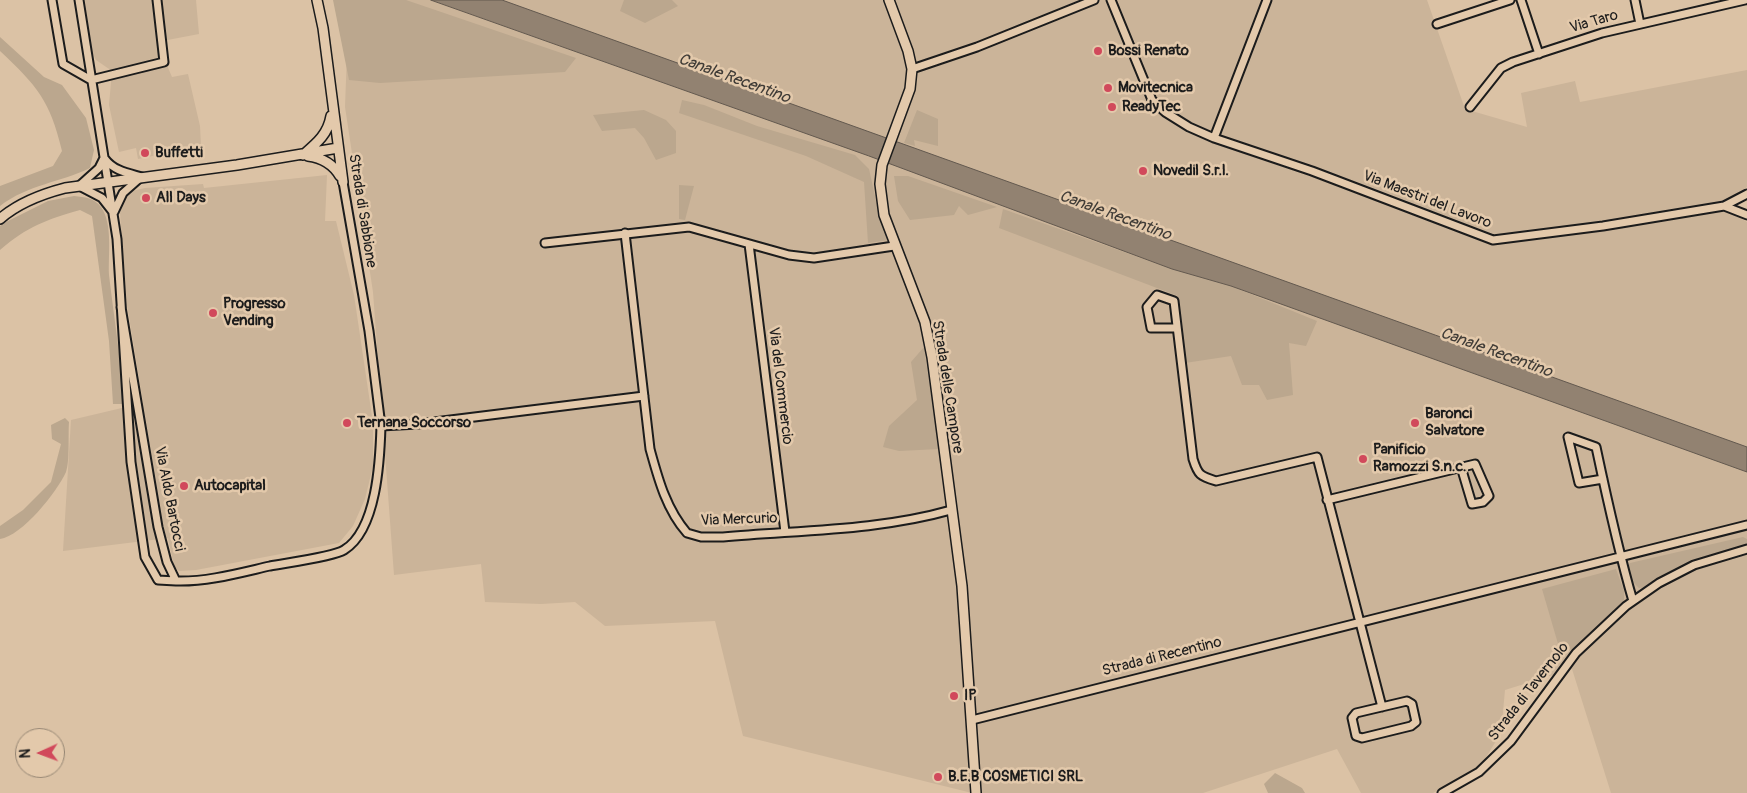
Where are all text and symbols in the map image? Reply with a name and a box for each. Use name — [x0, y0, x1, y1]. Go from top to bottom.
street label: Via Taro — [1568, 7, 1620, 37]
place label: Bossi Renato — [1108, 42, 1189, 60]
marker: Bossi Renato — [1092, 45, 1104, 57]
water label: Canale Recentino — [676, 50, 792, 108]
place label: Movitecnica — [1118, 79, 1193, 97]
marker: Movitecnica — [1102, 82, 1114, 94]
place label: ReadyTec — [1122, 98, 1181, 116]
marker: ReadyTec — [1106, 101, 1118, 113]
place label: Buffetti — [155, 144, 203, 162]
marker: Buffetti — [139, 147, 151, 159]
street label: Strada di Sabbione — [344, 153, 380, 269]
place label: Novedil S.r.l. — [1153, 162, 1229, 180]
marker: Novedil S.r.l. — [1137, 165, 1149, 177]
street label: Via Maestri del Lavoro — [1360, 167, 1494, 233]
water label: Canale Recentino — [1057, 187, 1173, 245]
place label: All Days — [156, 189, 206, 207]
marker: All Days — [140, 192, 152, 204]
place label: Progresso Vending — [223, 295, 286, 330]
marker: Progresso Vending — [207, 307, 219, 319]
street label: Strada delle Campore — [928, 319, 966, 455]
water label: Canale Recentino — [1438, 324, 1554, 382]
street label: Via del Commercio — [764, 326, 796, 446]
place label: Baronci Salvatore — [1425, 405, 1484, 440]
place label: Ternana Soccorso — [357, 414, 471, 432]
marker: Ternana Soccorso — [341, 417, 353, 429]
marker: Baronci Salvatore — [1409, 417, 1421, 429]
place label: Panificio Ramozzi S.n.c. — [1373, 441, 1466, 476]
street label: Via Aldo Bartocci — [150, 445, 188, 553]
marker: Panificio Ramozzi S.n.c. — [1357, 453, 1369, 465]
place label: Autocapital — [194, 477, 266, 495]
marker: Autocapital — [178, 480, 190, 492]
street label: Via Mercurio — [700, 510, 778, 530]
street label: Strada di Recentino — [1100, 633, 1224, 681]
street label: Strada di Tavernolo — [1485, 639, 1573, 745]
place label: IP — [964, 687, 977, 705]
marker: IP — [948, 690, 960, 702]
north arrow — [15, 728, 65, 778]
text: N — [17, 748, 34, 759]
place label: B.E.B COSMETICI SRL — [948, 768, 1083, 786]
marker: B.E.B COSMETICI SRL — [932, 771, 944, 783]

